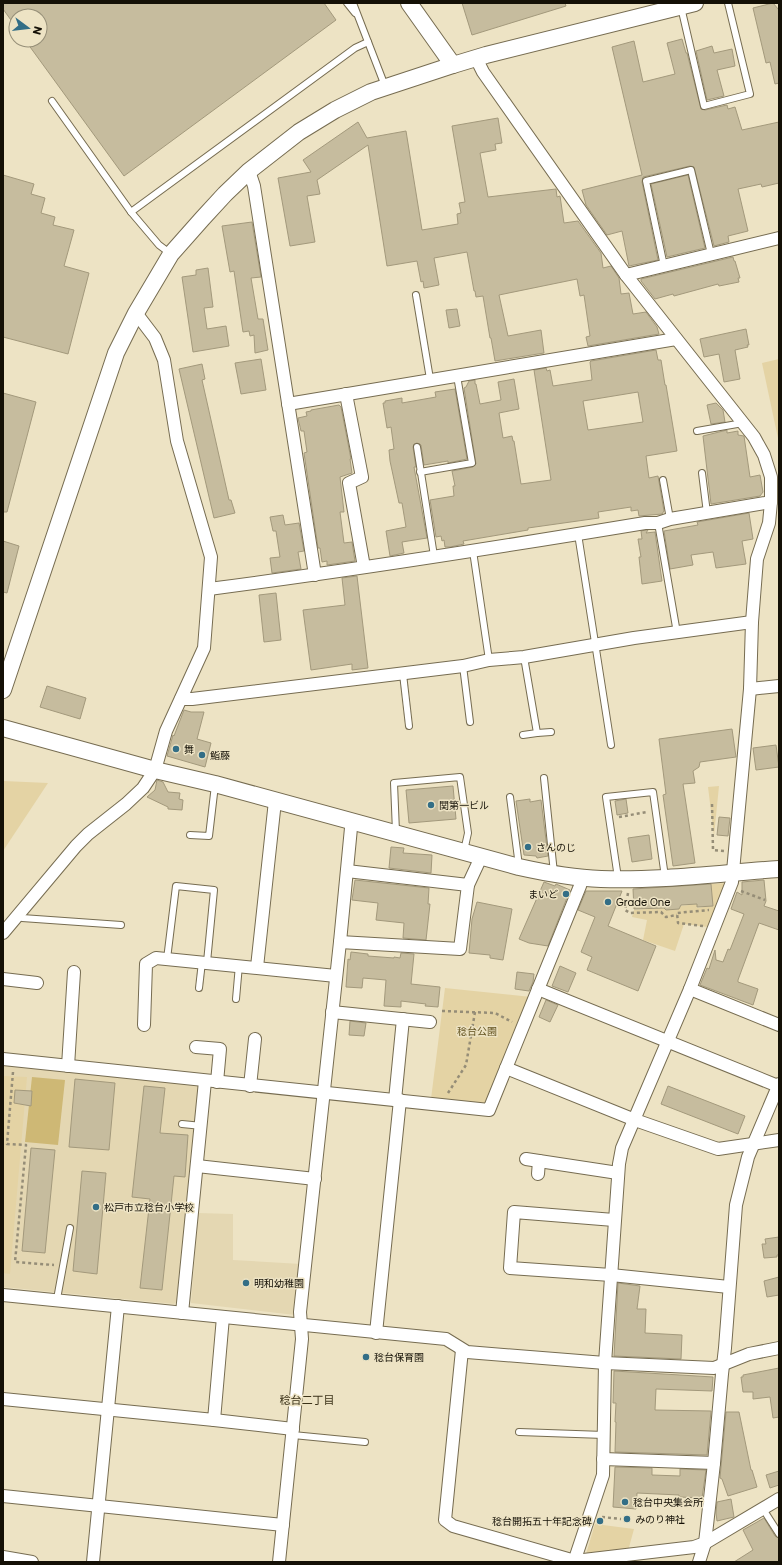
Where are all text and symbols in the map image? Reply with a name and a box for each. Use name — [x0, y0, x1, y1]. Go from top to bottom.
north arrow — [8, 8, 48, 48]
text: N — [29, 25, 46, 37]
place label: 舞 — [184, 742, 194, 757]
marker: 舞 — [171, 744, 181, 754]
place label: 鮨藤 — [210, 748, 230, 763]
marker: 鮨藤 — [197, 750, 207, 760]
place label: 関第一ビル — [439, 798, 489, 813]
marker: 関第一ビル — [426, 800, 436, 810]
place label: さんのじ — [536, 840, 576, 855]
marker: さんのじ — [523, 842, 533, 852]
place label: まいど — [528, 887, 558, 902]
marker: まいど — [561, 889, 571, 899]
place label: Grade One — [616, 895, 670, 910]
marker: Grade One — [603, 897, 613, 907]
park label: 稔台公園 — [457, 1024, 497, 1039]
place label: 松戸市立稔台小学校 — [104, 1200, 194, 1215]
marker: 松戸市立稔台小学校 — [91, 1202, 101, 1212]
place label: 明和幼稚園 — [254, 1276, 304, 1291]
marker: 明和幼稚園 — [241, 1278, 251, 1288]
place label: 稔台保育園 — [374, 1350, 424, 1365]
marker: 稔台保育園 — [361, 1352, 371, 1362]
district label: 稔台二丁目 — [280, 1392, 335, 1408]
place label: 稔台中央集会所 — [633, 1495, 703, 1510]
marker: 稔台中央集会所 — [620, 1497, 630, 1507]
place label: みのり神社 — [635, 1512, 685, 1527]
place label: 稔台開拓五十年記念碑 — [492, 1514, 592, 1529]
marker: みのり神社 — [622, 1514, 632, 1524]
marker: 稔台開拓五十年記念碑 — [595, 1516, 605, 1526]

